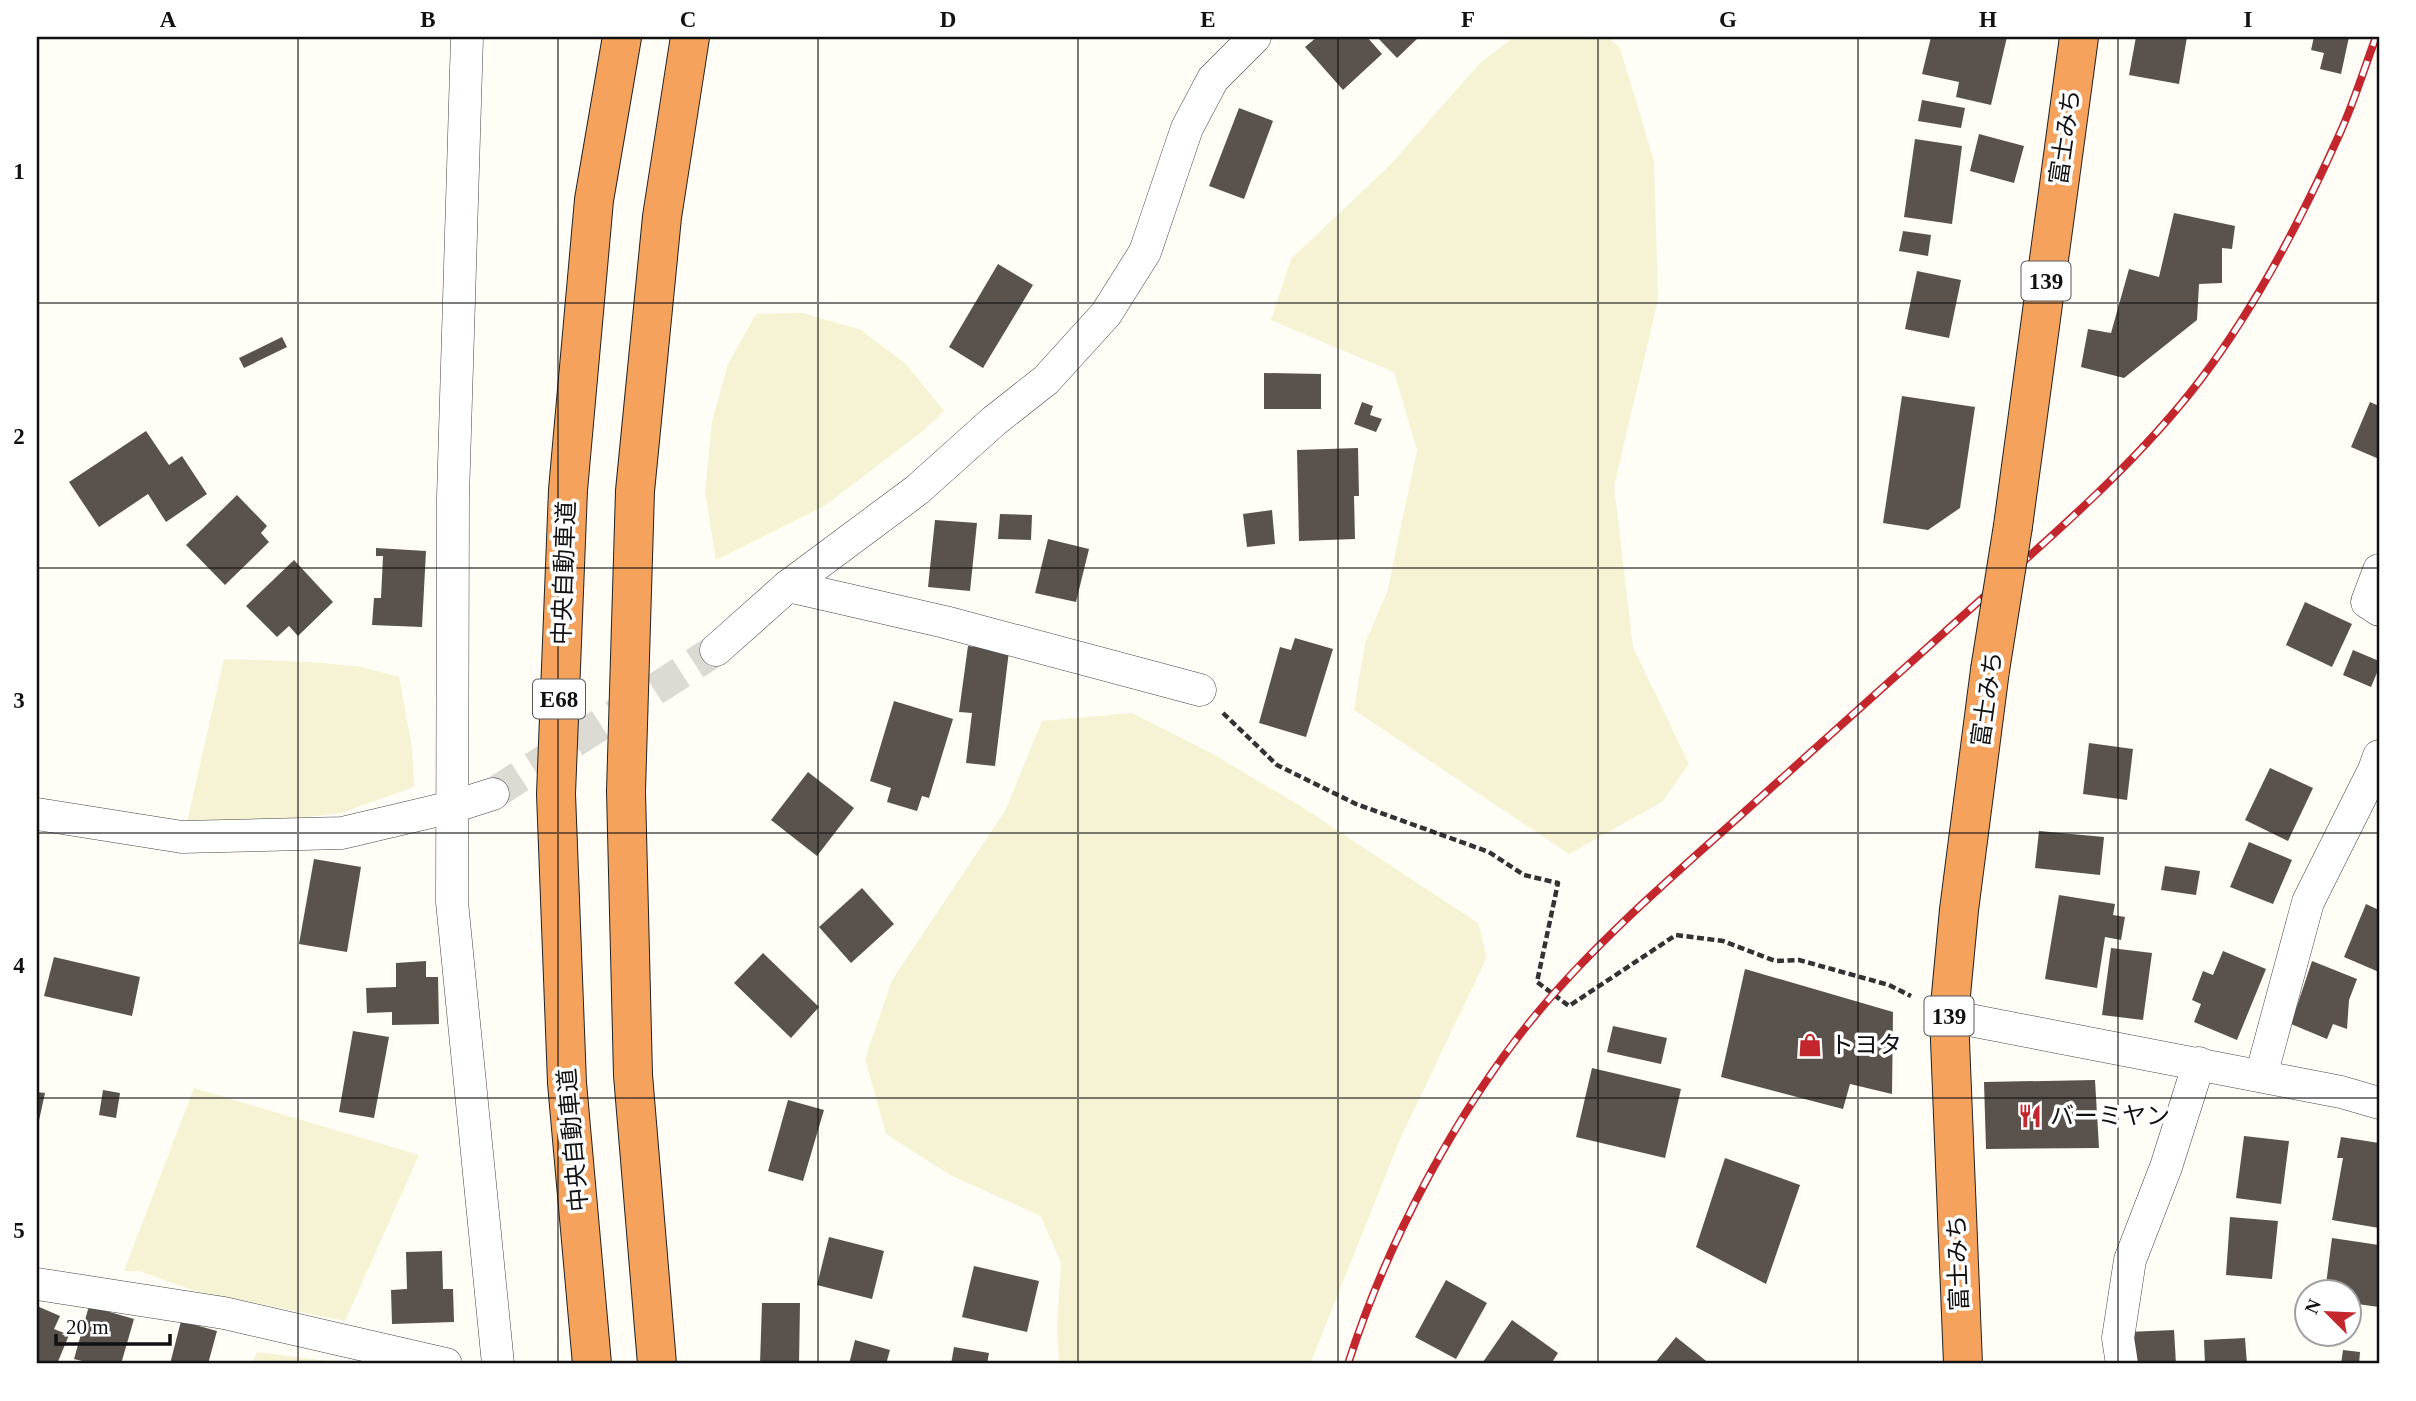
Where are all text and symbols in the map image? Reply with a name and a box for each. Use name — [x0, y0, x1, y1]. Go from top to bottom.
text: A — [160, 7, 177, 32]
text: B — [420, 7, 436, 32]
text: C — [680, 7, 696, 32]
text: D — [940, 7, 956, 32]
text: E — [1200, 7, 1216, 32]
text: F — [1461, 7, 1475, 32]
text: G — [1719, 7, 1737, 32]
text: H — [1979, 7, 1997, 32]
text: I — [2244, 7, 2253, 32]
street label: 富士みち — [2045, 88, 2085, 186]
text: 1 — [13, 159, 25, 184]
road number: 139 — [2022, 262, 2070, 300]
text: 2 — [13, 424, 25, 449]
street label: 中央自動車道 — [548, 501, 580, 645]
street label: 富士みち — [1967, 650, 2007, 748]
road number: E68 — [533, 680, 585, 719]
text: 3 — [13, 688, 25, 713]
text: 4 — [13, 953, 25, 978]
road number: 139 — [1924, 996, 1974, 1036]
shop icon: トヨタ — [1796, 1031, 1824, 1059]
place label: トヨタ — [1830, 1032, 1902, 1058]
street label: 中央自動車道 — [554, 1067, 592, 1213]
restaurant icon: バーミヤン — [2016, 1102, 2044, 1130]
place label: バーミヤン — [2050, 1103, 2170, 1129]
street label: 富士みち — [1943, 1215, 1973, 1311]
text: 5 — [13, 1218, 25, 1243]
north arrow — [2294, 1278, 2364, 1348]
text: N — [2301, 1296, 2325, 1317]
scale bar — [56, 1303, 170, 1347]
text: 20 m — [66, 1315, 109, 1339]

